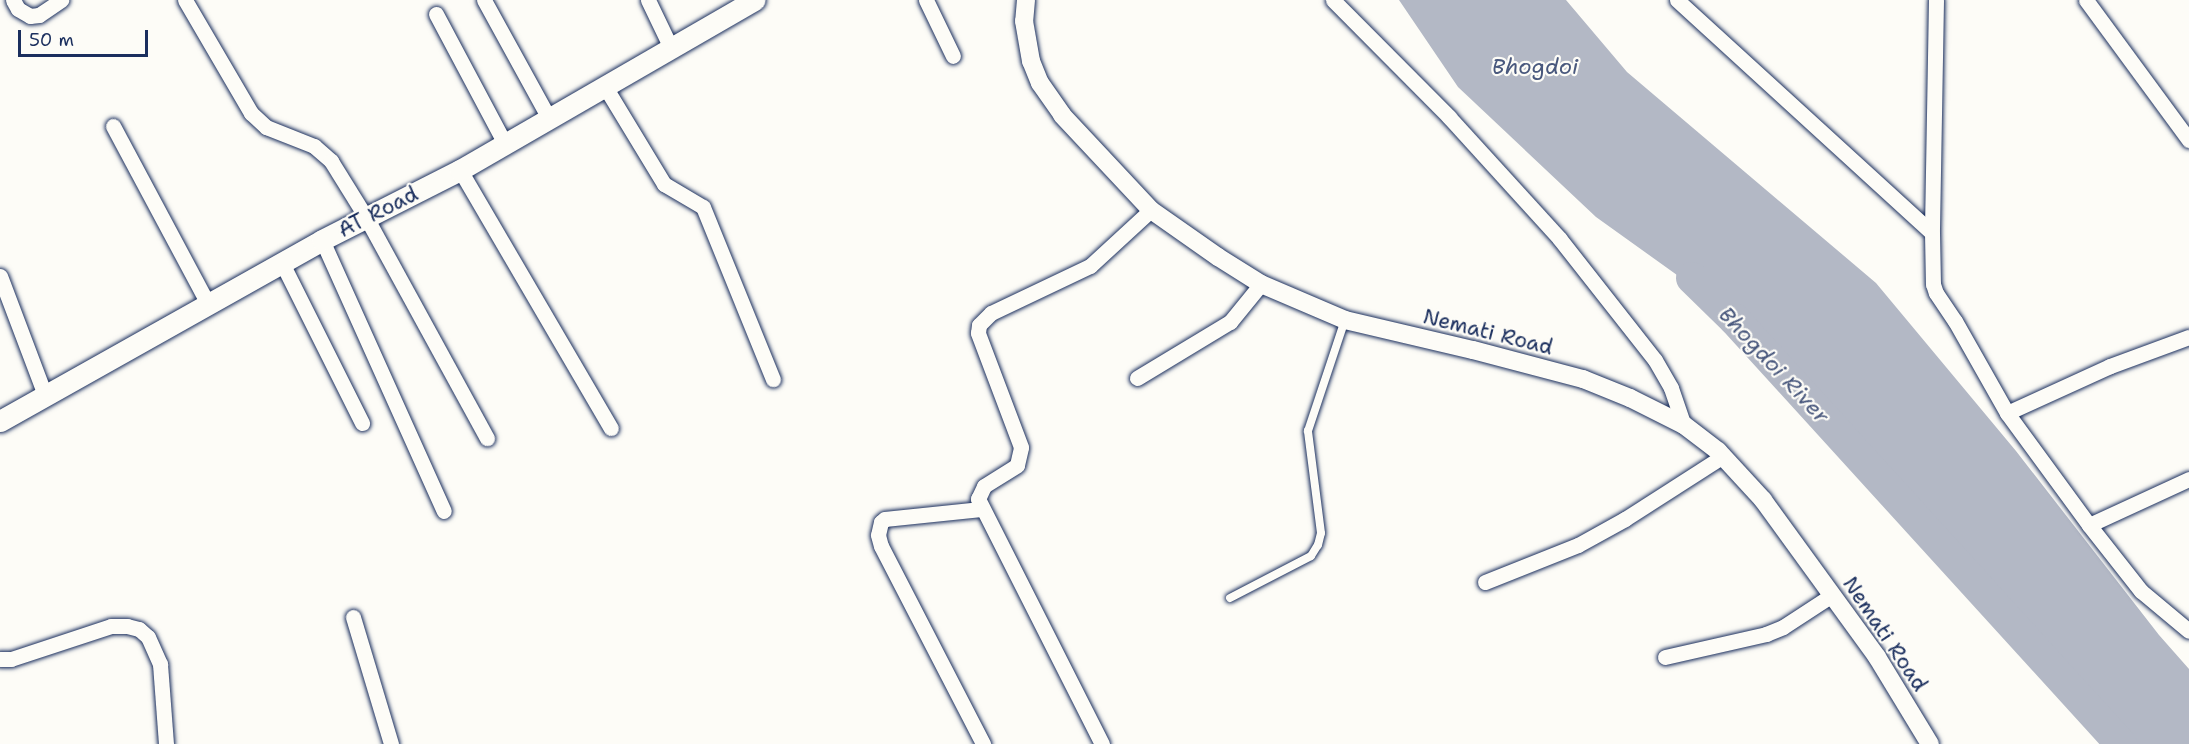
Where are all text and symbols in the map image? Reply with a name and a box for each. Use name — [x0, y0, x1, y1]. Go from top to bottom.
scale bar — [21, 18, 152, 56]
text: 50 m — [29, 28, 74, 52]
water label: Bhogdoi — [1492, 54, 1578, 80]
street label: AT Road — [334, 181, 422, 243]
water label: Bhogdoi River — [1713, 301, 1835, 429]
street label: Nemati Road — [1421, 304, 1555, 360]
street label: Nemati Road — [1837, 572, 1933, 696]

